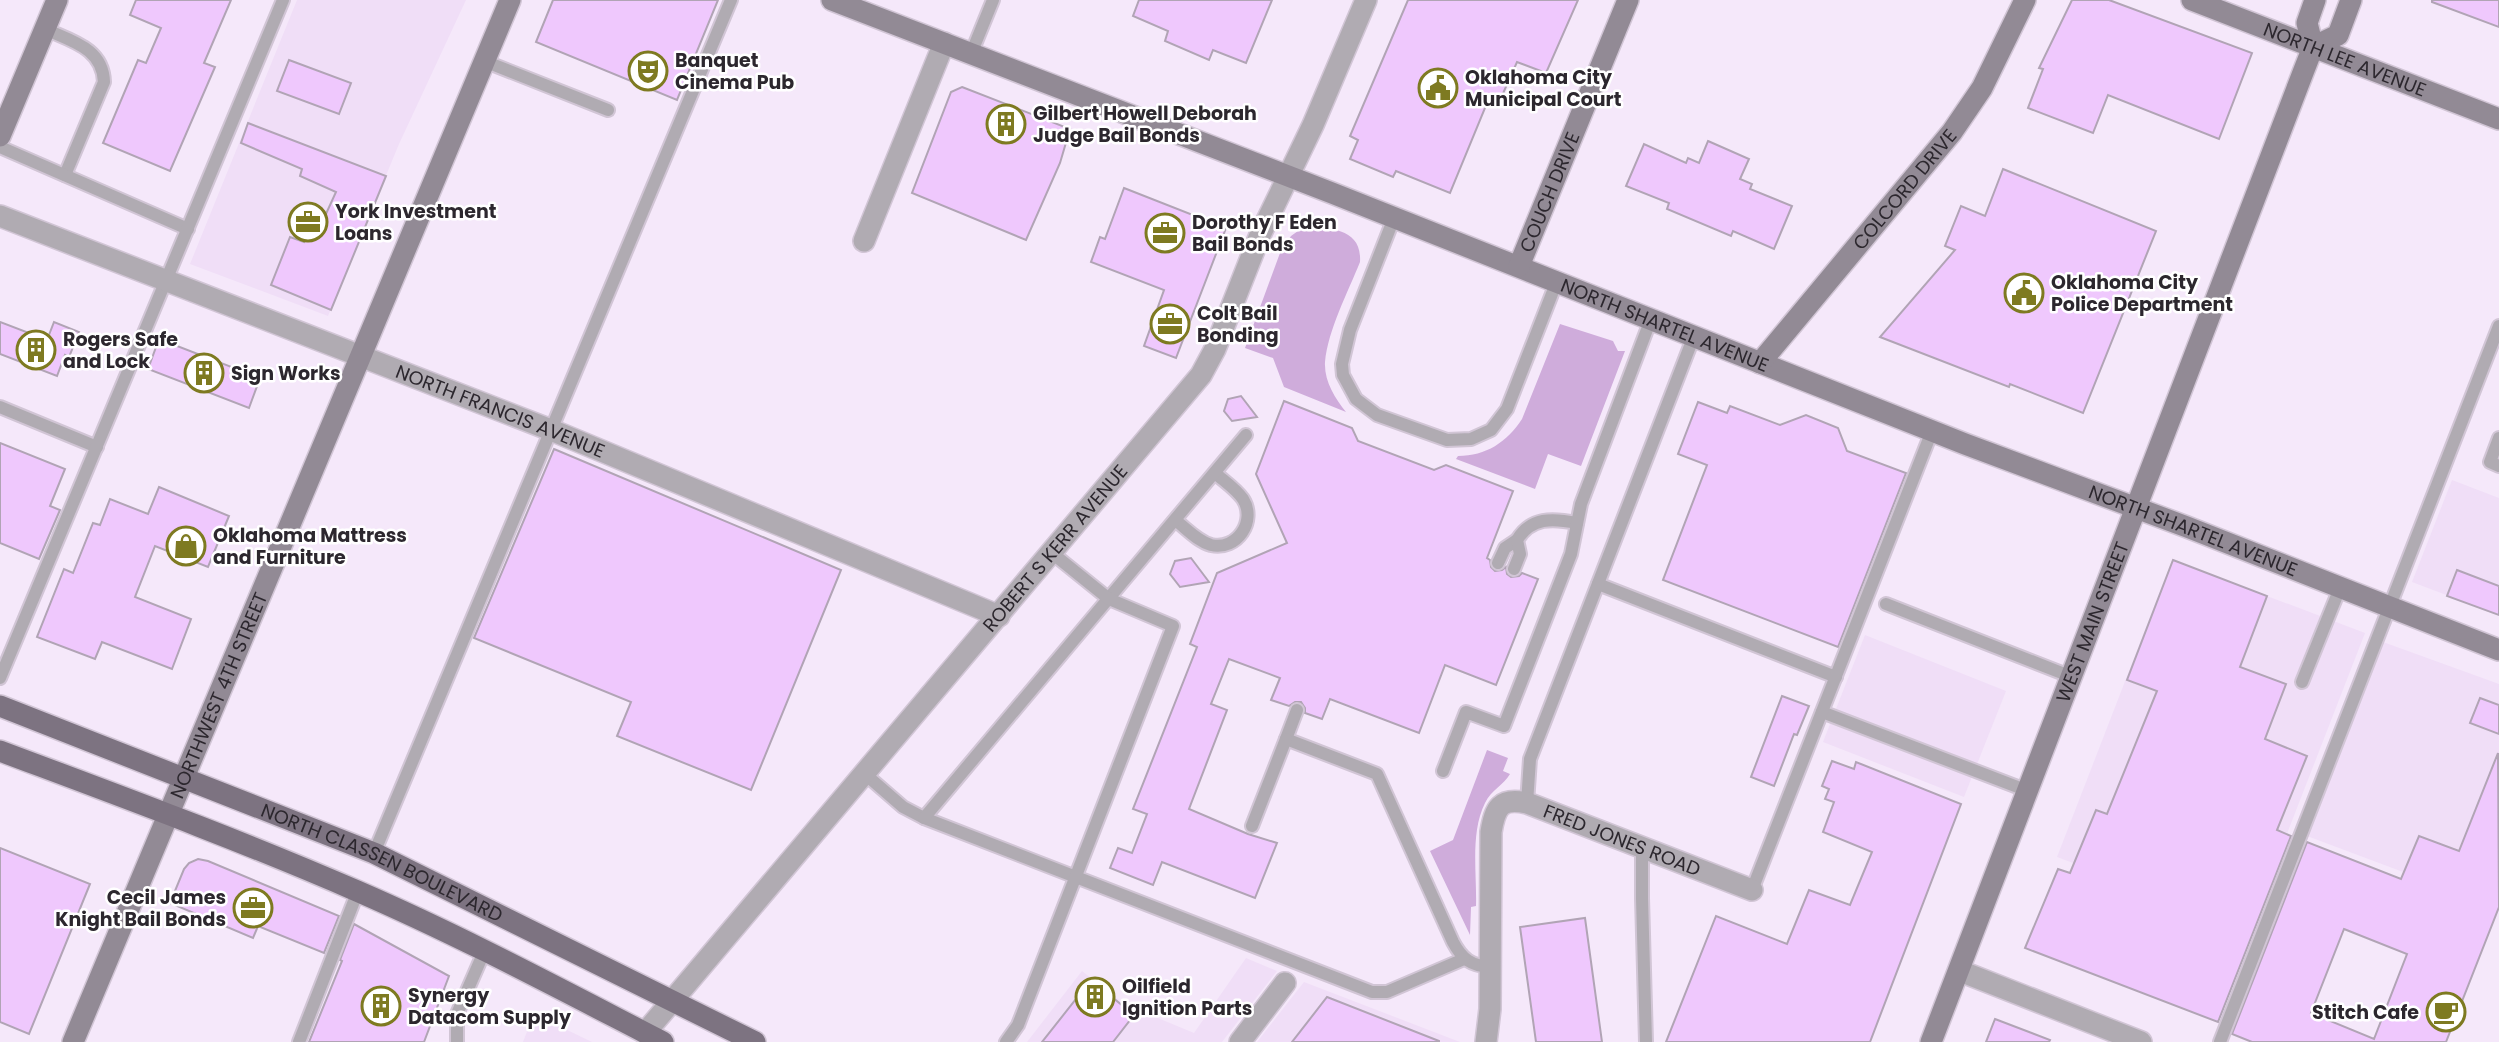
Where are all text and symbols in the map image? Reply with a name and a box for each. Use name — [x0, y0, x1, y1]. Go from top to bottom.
street label: NORTH LEE AVENUE — [2259, 16, 2430, 104]
place label: Banquet Cinema Pub — [675, 47, 794, 96]
theatre icon: Banquet Cinema Pub — [627, 50, 669, 92]
place label: Oklahoma City Municipal Court — [1465, 64, 1622, 113]
public building icon: Oklahoma City Municipal Court — [1417, 67, 1459, 109]
place label: Gilbert Howell Deborah Judge Bail Bonds — [1033, 100, 1257, 149]
building icon: Gilbert Howell Deborah Judge Bail Bonds — [985, 103, 1027, 145]
street label: COLCORD DRIVE — [1847, 123, 1963, 256]
street label: COUCH DRIVE — [1513, 128, 1586, 256]
place label: York Investment Loans — [335, 198, 497, 247]
office icon: York Investment Loans — [287, 201, 329, 243]
place label: Dorothy F Eden Bail Bonds — [1192, 209, 1337, 258]
office icon: Dorothy F Eden Bail Bonds — [1144, 212, 1186, 254]
place label: Oklahoma City Police Department — [2051, 269, 2233, 318]
street label: NORTH SHARTEL AVENUE — [1557, 272, 1773, 379]
public building icon: Oklahoma City Police Department — [2003, 272, 2045, 314]
place label: Colt Bail Bonding — [1197, 300, 1279, 349]
office icon: Colt Bail Bonding — [1149, 303, 1191, 345]
place label: Rogers Safe and Lock — [63, 326, 178, 375]
building icon: Rogers Safe and Lock — [15, 329, 57, 371]
building icon: Sign Works — [183, 352, 225, 394]
street label: NORTH FRANCIS AVENUE — [392, 358, 609, 465]
place label: Sign Works — [231, 360, 341, 387]
street label: ROBERT S KERR AVENUE — [977, 459, 1134, 638]
street label: NORTH SHARTEL AVENUE — [2085, 478, 2302, 583]
place label: Oklahoma Mattress and Furniture — [213, 522, 407, 571]
shop icon: Oklahoma Mattress and Furniture — [165, 525, 207, 567]
street label: WEST MAIN STREET — [2050, 538, 2136, 706]
street label: NORTHWEST 4TH STREET — [164, 588, 274, 803]
street label: NORTH CLASSEN BOULEVARD — [257, 797, 507, 929]
street label: FRED JONES ROAD — [1539, 798, 1705, 883]
place label: Cecil James Knight Bail Bonds — [55, 884, 226, 933]
office icon: Cecil James Knight Bail Bonds — [232, 887, 274, 929]
place label: Oilfield Ignition Parts — [1122, 973, 1252, 1022]
building icon: Oilfield Ignition Parts — [1074, 976, 1116, 1018]
place label: Synergy Datacom Supply — [408, 982, 572, 1031]
building icon: Synergy Datacom Supply — [360, 985, 402, 1027]
cafe icon: Stitch Cafe — [2425, 991, 2467, 1033]
place label: Stitch Cafe — [2312, 999, 2419, 1026]

